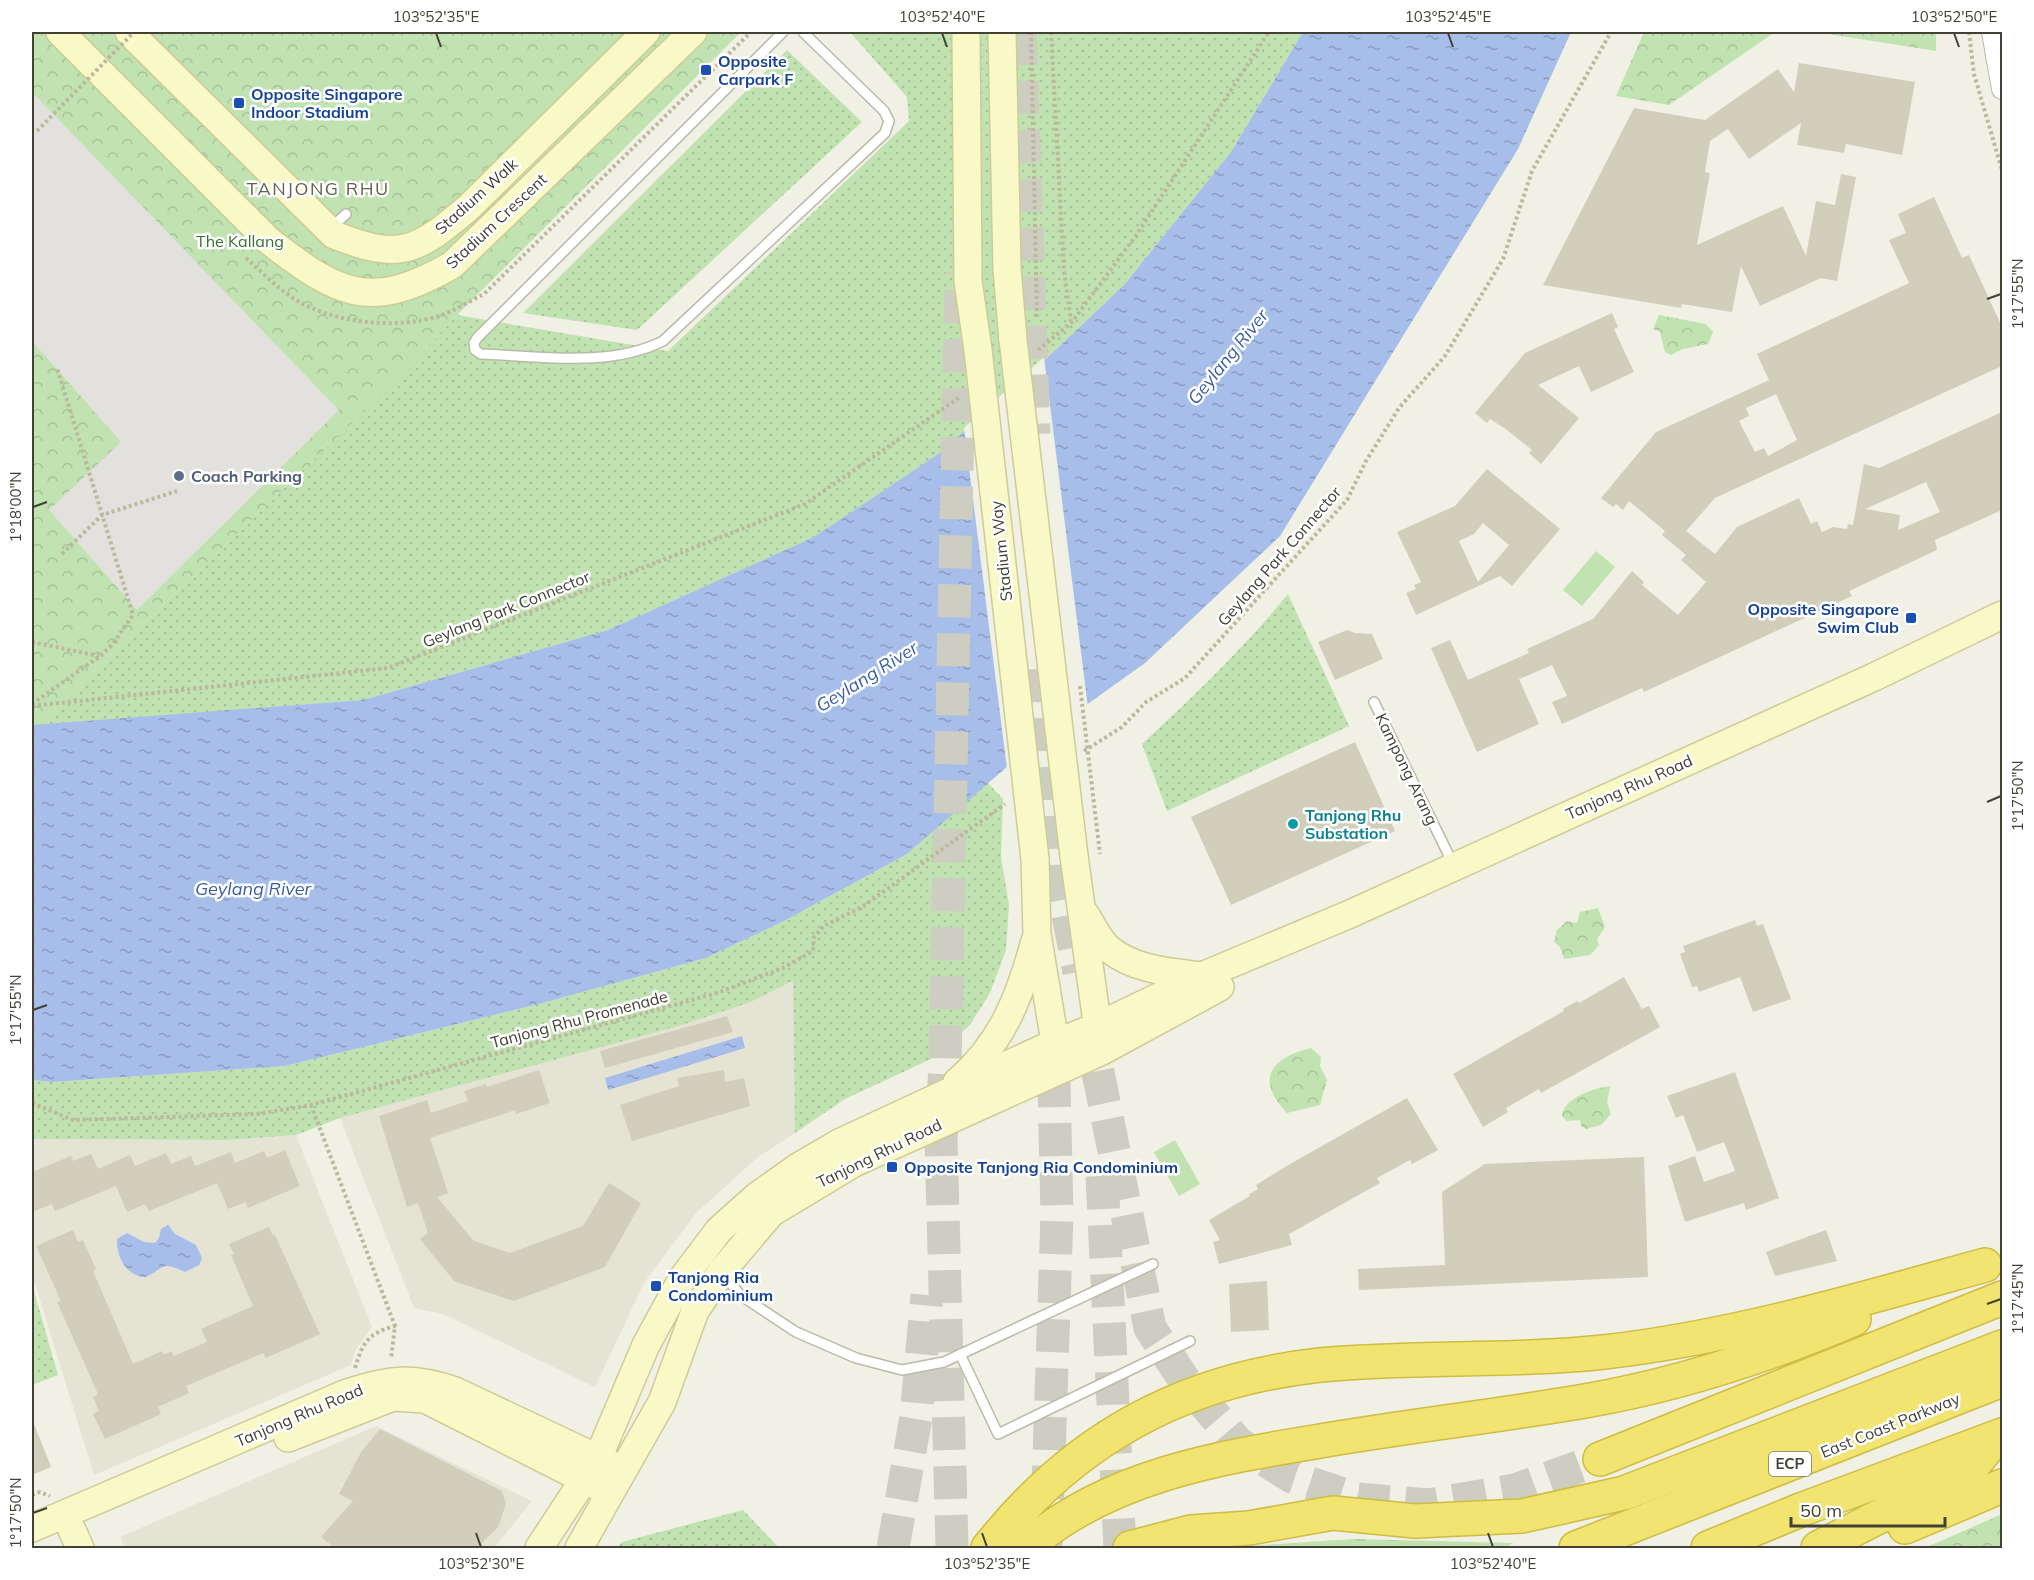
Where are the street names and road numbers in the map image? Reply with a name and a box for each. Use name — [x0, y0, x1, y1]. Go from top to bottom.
street label: Stadium Walk — [430, 153, 522, 238]
street label: Stadium Crescent — [441, 169, 551, 273]
street label: Geylang Park Connector — [1213, 482, 1345, 630]
street label: Stadium Way — [986, 499, 1016, 602]
street label: Geylang Park Connector — [419, 566, 593, 652]
street label: Kampong Arang — [1371, 710, 1443, 828]
street label: Tanjong Rhu Road — [1563, 750, 1695, 824]
street label: Tanjong Rhu Promenade — [488, 986, 670, 1052]
street label: Tanjong Rhu Road — [813, 1114, 945, 1192]
street label: Tanjong Rhu Road — [232, 1379, 366, 1451]
street label: East Coast Parkway — [1817, 1388, 1963, 1462]
road number: ECP — [1769, 1452, 1811, 1476]

